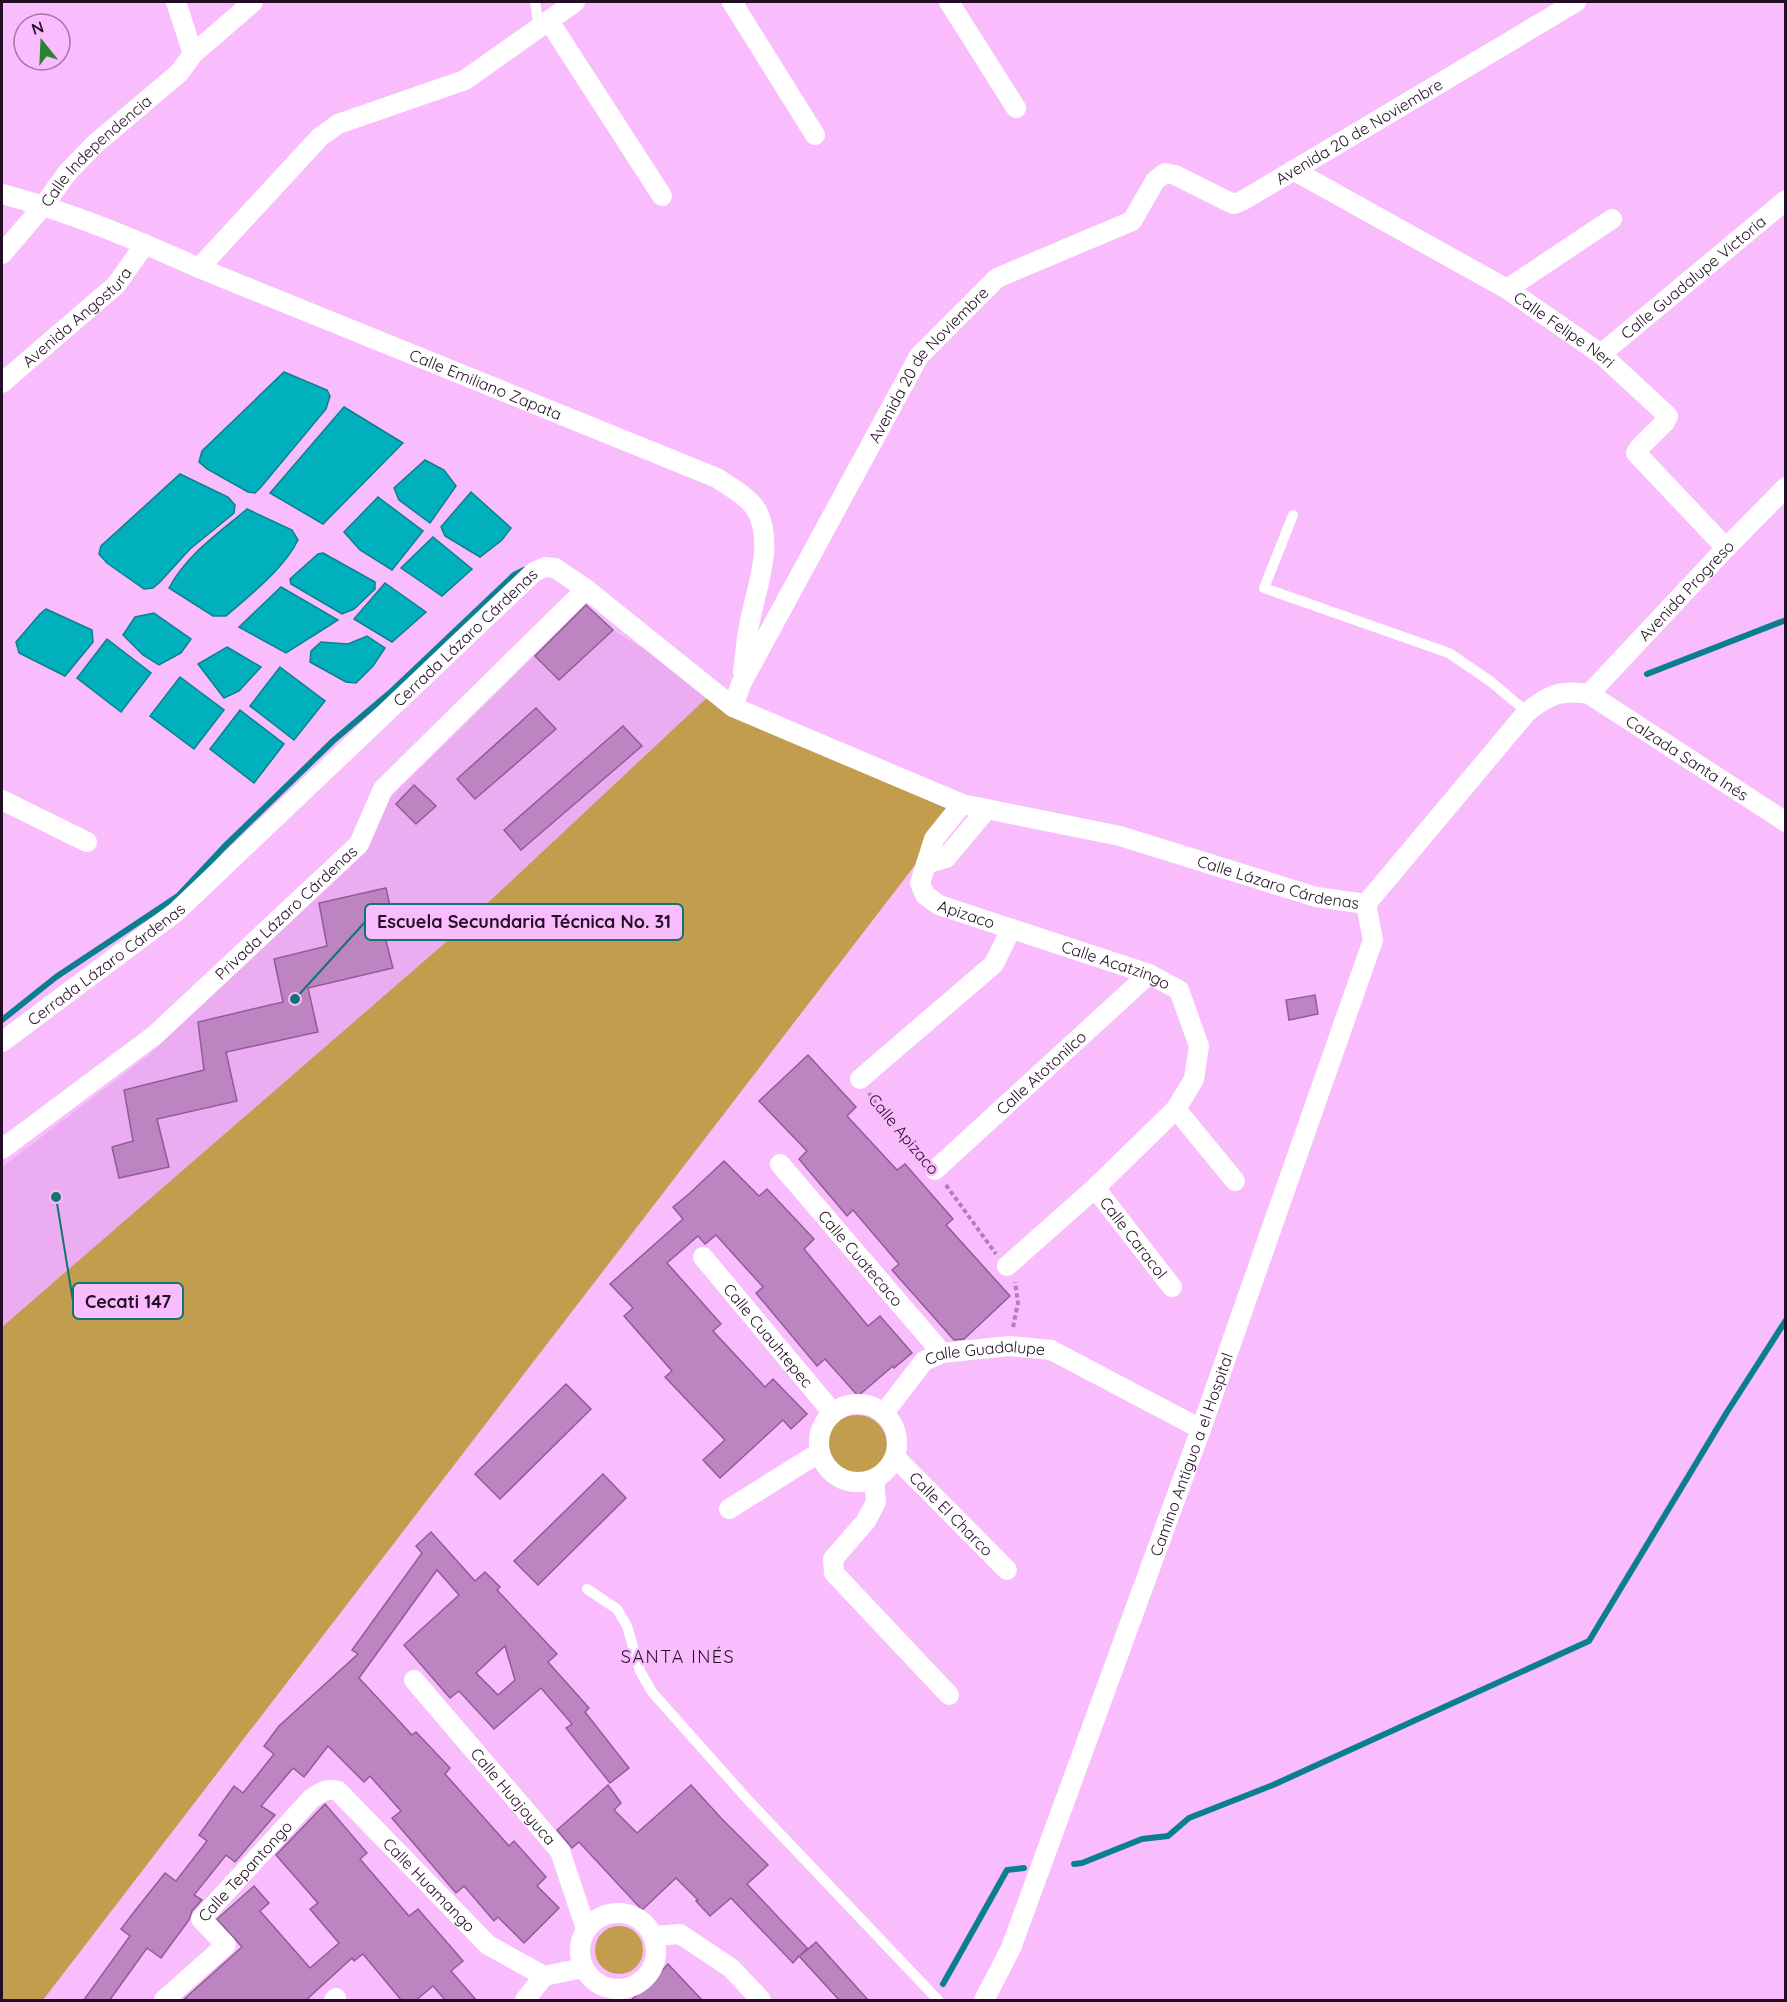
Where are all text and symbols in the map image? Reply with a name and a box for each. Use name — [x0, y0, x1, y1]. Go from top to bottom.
north arrow — [12, 12, 72, 72]
text: N — [29, 16, 46, 39]
street label: Avenida 20 de Noviembre — [1272, 74, 1446, 189]
street label: Calle Independencia — [36, 91, 156, 211]
street label: Calle Guadalupe Victoria — [1617, 211, 1770, 343]
street label: Avenida Angostura — [18, 263, 136, 371]
street label: Avenida 20 de Noviembre — [864, 282, 993, 446]
street label: Calle Felipe Neri — [1510, 287, 1619, 372]
street label: Calle Emiliano Zapata — [407, 344, 565, 424]
street label: Avenida Progreso — [1634, 536, 1738, 645]
street label: Cerrada Lázaro Cárdenas — [389, 564, 542, 711]
street label: Calzada Santa Inés — [1622, 711, 1752, 805]
street label: Privada Lázaro Cárdenas — [210, 841, 361, 984]
street label: Calle Lázaro Cárdenas — [1195, 851, 1361, 913]
street label: Apizaco — [935, 895, 997, 933]
street label: Cerrada Lázaro Cárdenas — [23, 899, 189, 1030]
callout: Escuela Secundaria Técnica No. 31 — [365, 904, 683, 940]
text: Escuela Secundaria Técnica No. 31 — [377, 910, 671, 933]
street label: Calle Acatzingo — [1059, 936, 1174, 994]
street label: Calle Atotonilco — [992, 1026, 1090, 1119]
street label: Calle Apizaco — [864, 1089, 944, 1179]
street label: Calle Caracol — [1096, 1193, 1172, 1283]
street label: Calle Cuatecaco — [814, 1206, 907, 1310]
street label: Calle Cuauhtepec — [719, 1279, 817, 1392]
callout: Cecati 147 — [73, 1283, 183, 1319]
text: Cecati 147 — [85, 1290, 171, 1313]
street label: Calle Guadalupe — [921, 1336, 1046, 1369]
street label: Camino Antiguo a el Hospital — [1145, 1350, 1237, 1559]
street label: Calle El Charco — [905, 1467, 997, 1560]
district label: SANTA INÉS — [621, 1645, 735, 1668]
street label: Calle Huajoyuca — [466, 1744, 560, 1849]
street label: Calle Tepantongo — [194, 1816, 296, 1926]
street label: Calle Huamango — [379, 1833, 480, 1936]

